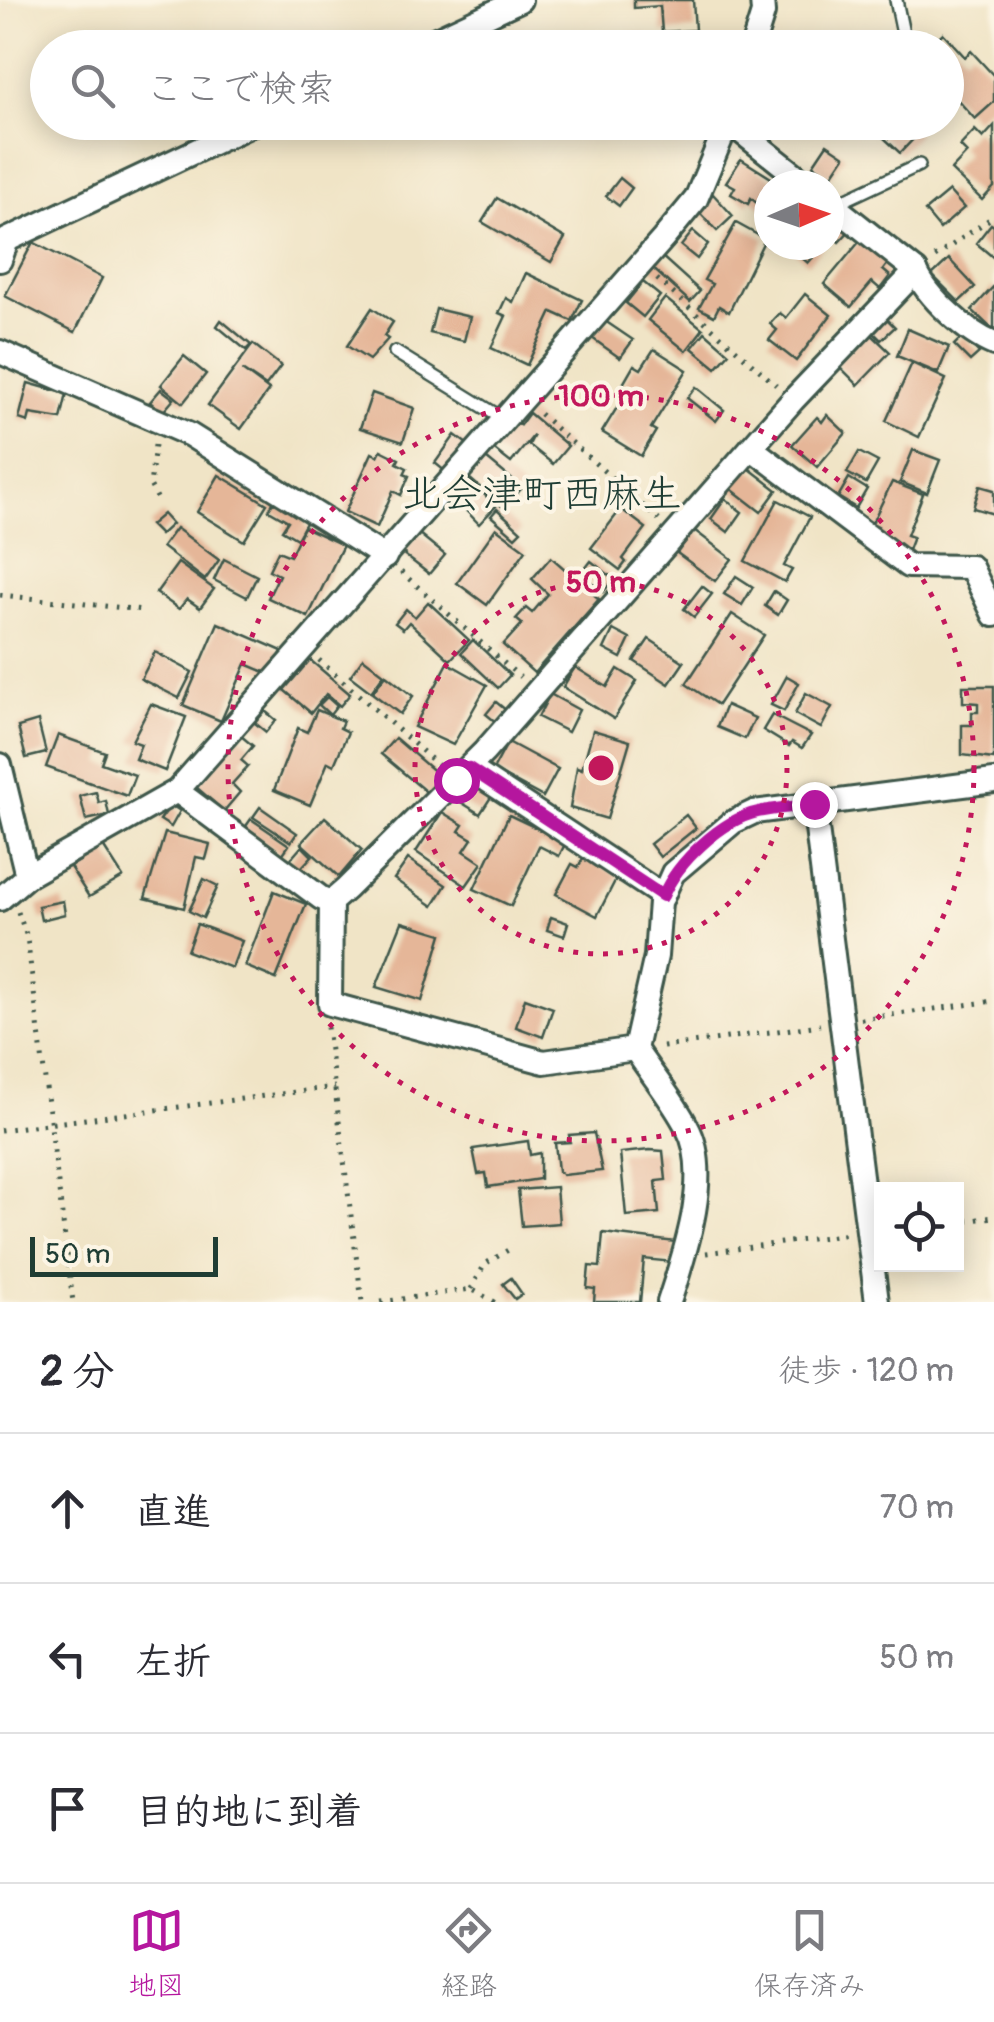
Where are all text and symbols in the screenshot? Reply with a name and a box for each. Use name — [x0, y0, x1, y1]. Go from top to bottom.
search box — [30, 30, 964, 140]
icon: search — [65, 58, 120, 113]
text: ここで検索 — [145, 65, 335, 113]
north arrow — [754, 170, 844, 260]
text: 100 m — [558, 378, 644, 415]
district label: 北会津町西麻生 — [402, 470, 682, 519]
text: 50 m — [566, 564, 636, 601]
centre of rings — [583, 750, 619, 786]
route start — [434, 758, 480, 804]
route end — [792, 782, 838, 828]
map controls — [874, 1182, 964, 1272]
button: locate — [874, 1182, 964, 1272]
scale bar — [30, 1232, 218, 1276]
text: 50 m — [45, 1237, 110, 1272]
text: 2 分 — [40, 1346, 115, 1398]
text: 徒歩 · 120 m — [778, 1351, 954, 1391]
icon: ahead — [40, 1481, 95, 1536]
text: 直進 — [135, 1488, 211, 1536]
text: 70 m — [880, 1488, 954, 1528]
icon: left — [40, 1631, 95, 1686]
text: 左折 — [135, 1638, 211, 1686]
text: 50 m — [879, 1638, 954, 1678]
icon: arrive — [40, 1781, 95, 1836]
text: 目的地に到着 — [135, 1788, 363, 1836]
tab: 地図 — [128, 1903, 184, 2004]
tab: 経路 — [441, 1903, 497, 2004]
tab: 保存済み — [754, 1903, 866, 2004]

